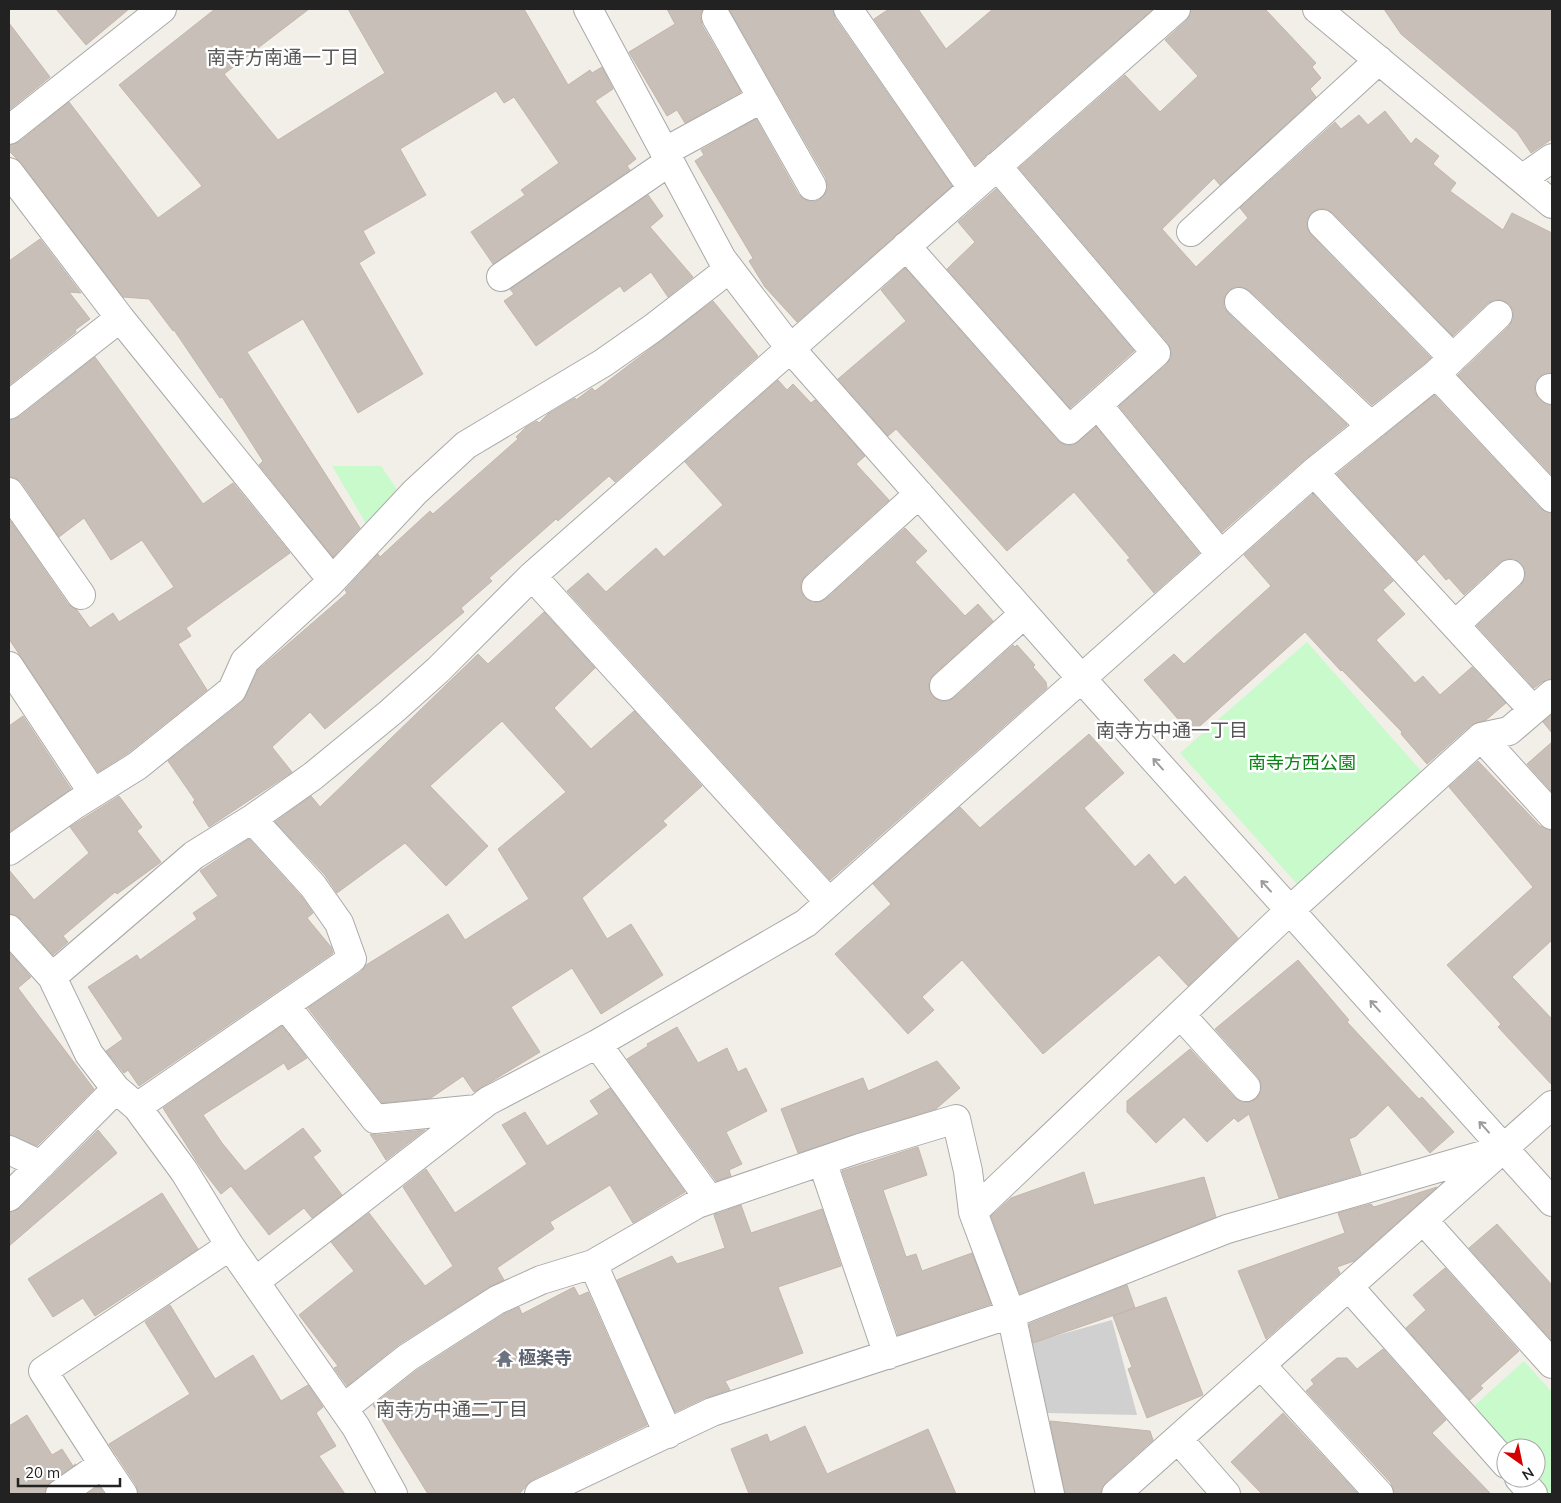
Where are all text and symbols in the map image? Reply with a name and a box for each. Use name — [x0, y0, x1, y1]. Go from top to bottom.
district label: 南寺方南通一丁目 — [207, 45, 359, 69]
district label: 南寺方中通一丁目 — [1096, 718, 1248, 742]
park label: 南寺方西公園 — [1248, 751, 1356, 774]
one-way arrow — [1152, 758, 1164, 771]
one-way arrow — [1261, 879, 1272, 892]
one-way arrow — [1369, 1000, 1381, 1013]
one-way arrow — [1478, 1121, 1490, 1134]
place label: 極楽寺 — [518, 1346, 572, 1369]
temple icon: 極楽寺 — [494, 1348, 514, 1368]
district label: 南寺方中通二丁目 — [376, 1397, 528, 1421]
north arrow — [1496, 1438, 1546, 1488]
scale bar — [18, 1456, 120, 1488]
text: 20 m — [25, 1463, 60, 1482]
text: N — [1519, 1463, 1537, 1484]

